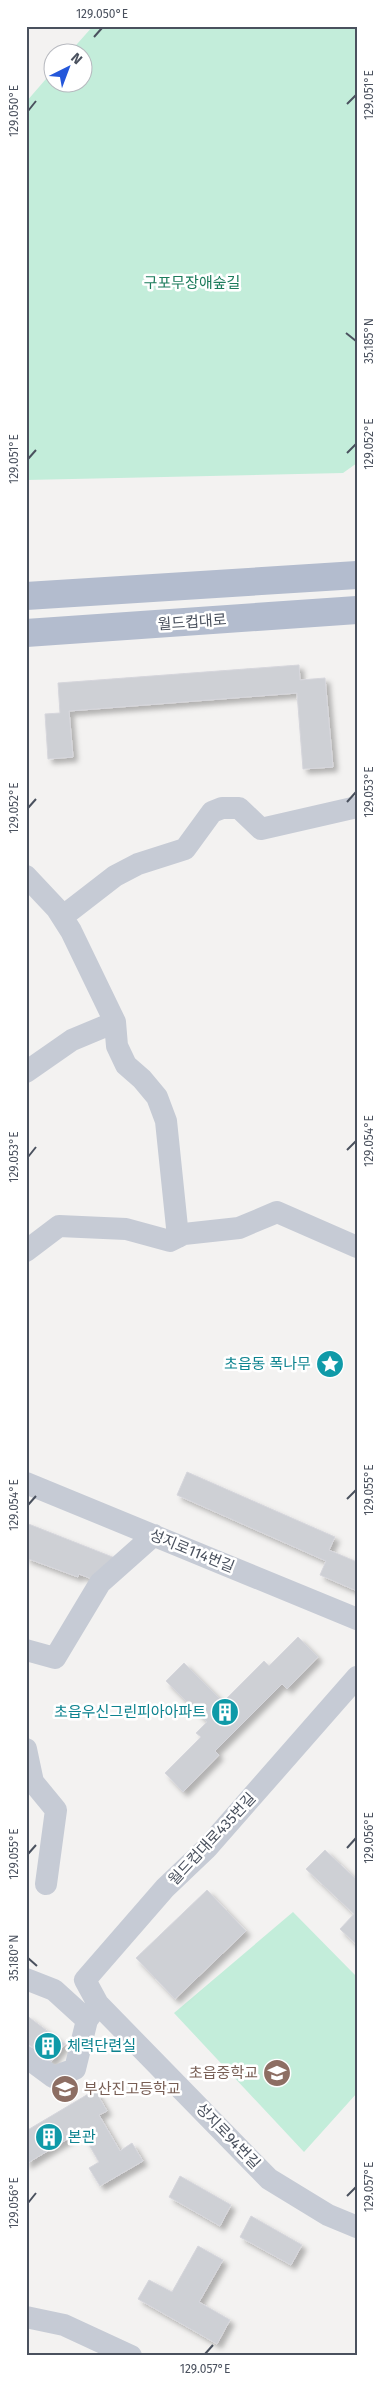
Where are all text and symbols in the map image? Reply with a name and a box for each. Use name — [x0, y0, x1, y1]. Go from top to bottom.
text: 129.050°E — [76, 7, 128, 21]
north arrow — [42, 42, 92, 92]
text: N — [67, 49, 86, 68]
text: 129.051°E — [362, 70, 376, 120]
text: 129.050°E — [7, 85, 21, 137]
park label: 구포무장애숲길 — [144, 274, 240, 292]
text: 35.185°N — [362, 318, 376, 364]
text: 129.052°E — [362, 418, 376, 470]
text: 129.051°E — [7, 434, 21, 484]
street label: 월드컵대로 — [157, 611, 227, 633]
text: 129.053°E — [362, 766, 376, 818]
text: 129.052°E — [7, 782, 21, 834]
text: 129.054°E — [362, 1115, 376, 1167]
text: 129.053°E — [7, 1131, 21, 1183]
place icon: 초읍동 폭나무 — [315, 1349, 345, 1379]
place label: 초읍동 폭나무 — [224, 1355, 311, 1373]
text: 129.055°E — [362, 1464, 376, 1516]
text: 129.054°E — [7, 1479, 21, 1531]
street label: 성지로114번길 — [147, 1526, 237, 1576]
building icon: 초읍우신그린피아아파트 — [210, 1697, 240, 1727]
place label: 초읍우신그린피아아파트 — [54, 1703, 206, 1721]
street label: 월드컵대로435번길 — [165, 1789, 259, 1889]
text: 129.056°E — [362, 1812, 376, 1864]
text: 129.055°E — [7, 1828, 21, 1880]
text: 35.180°N — [7, 1935, 21, 1981]
building icon: 체력단련실 — [33, 2031, 63, 2061]
place label: 체력단련실 — [67, 2037, 136, 2055]
school or university icon: 초읍중학교 — [262, 2058, 292, 2088]
place label: 초읍중학교 — [189, 2064, 258, 2082]
school or university icon: 부산진고등학교 — [50, 2074, 80, 2104]
place label: 부산진고등학교 — [84, 2080, 181, 2098]
street label: 성지로94번길 — [192, 2099, 264, 2173]
building icon: 본관 — [34, 2122, 64, 2152]
place label: 본관 — [68, 2128, 96, 2146]
text: 129.057°E — [362, 2162, 376, 2212]
text: 129.056°E — [7, 2177, 21, 2229]
text: 129.057°E — [180, 2362, 230, 2376]

